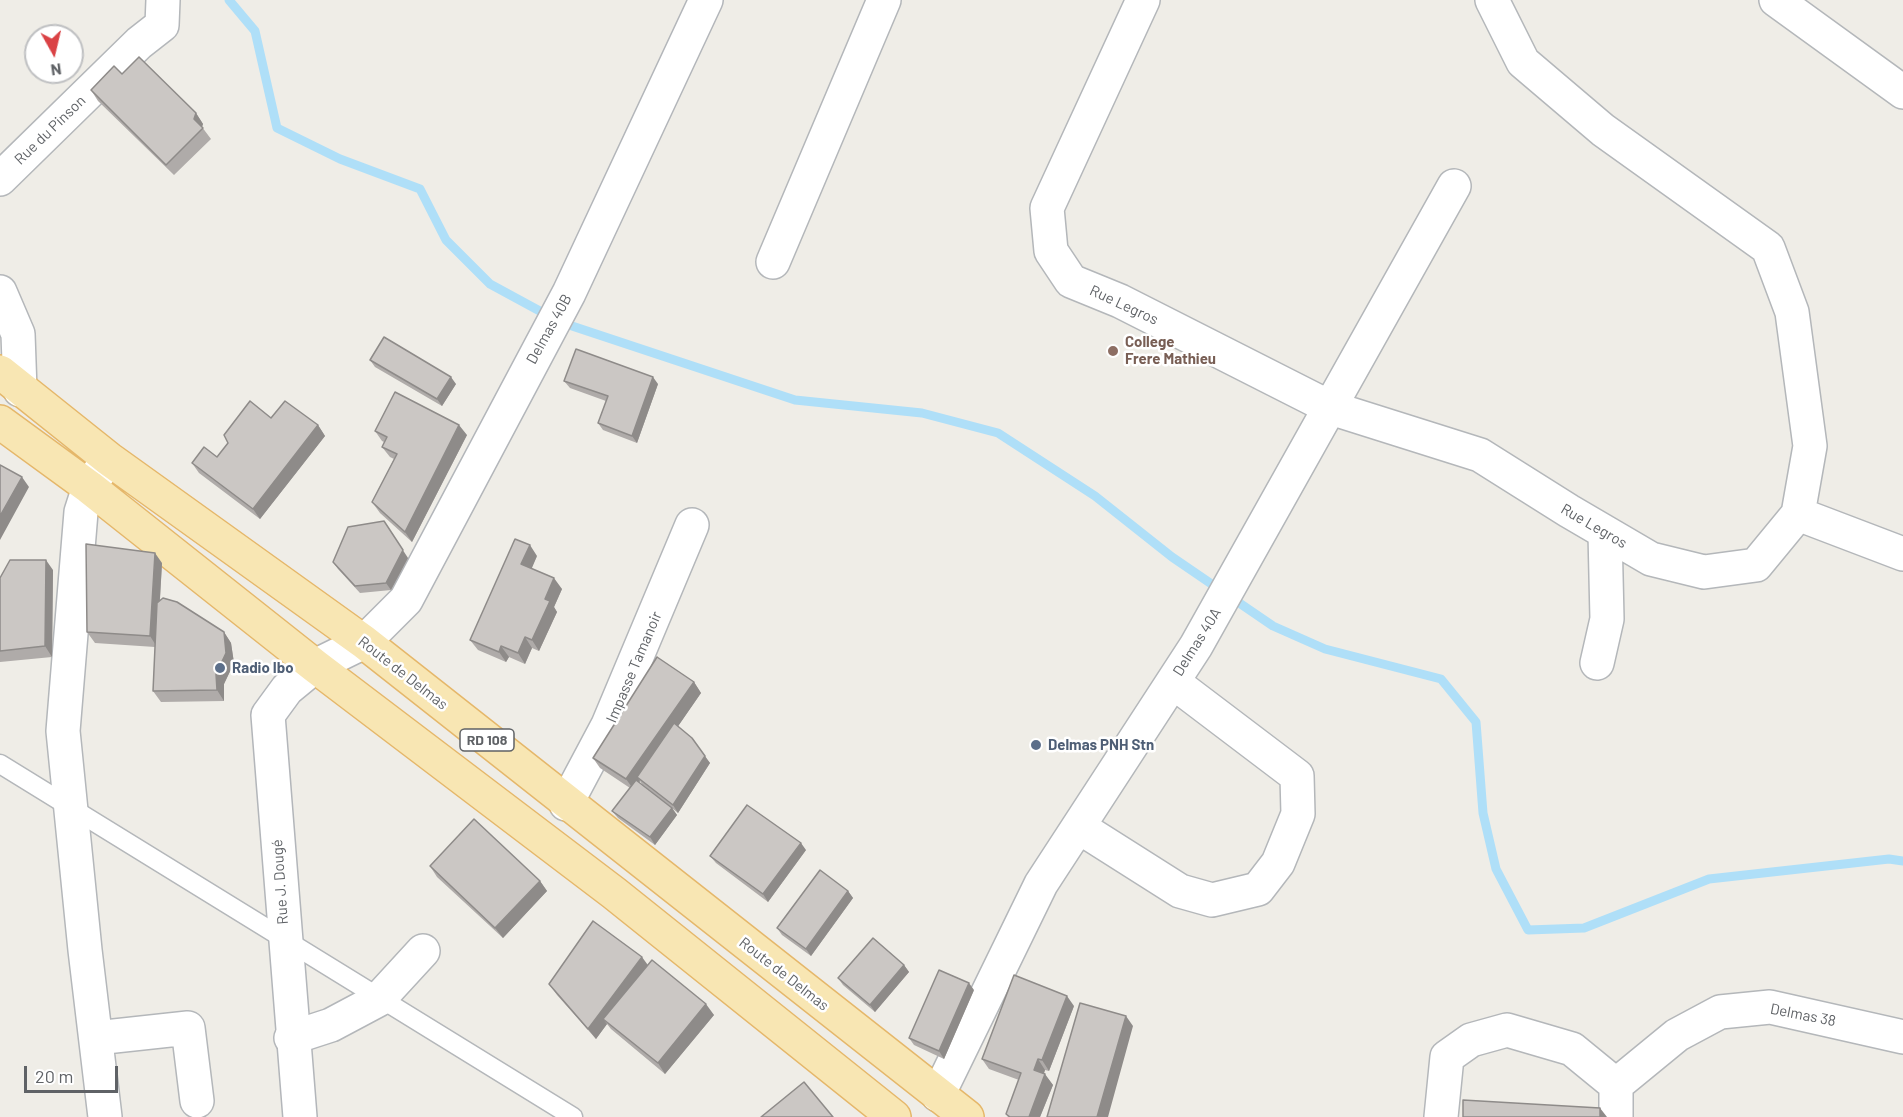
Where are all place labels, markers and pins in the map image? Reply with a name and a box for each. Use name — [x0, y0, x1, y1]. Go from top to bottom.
place label: College Frere Mathieu — [1125, 333, 1216, 368]
marker: College Frere Mathieu — [1106, 344, 1120, 358]
place label: Radio Ibo — [232, 659, 294, 677]
marker: Radio Ibo — [213, 661, 227, 675]
place label: Delmas PNH Stn — [1048, 736, 1154, 754]
marker: Delmas PNH Stn — [1029, 738, 1043, 752]

